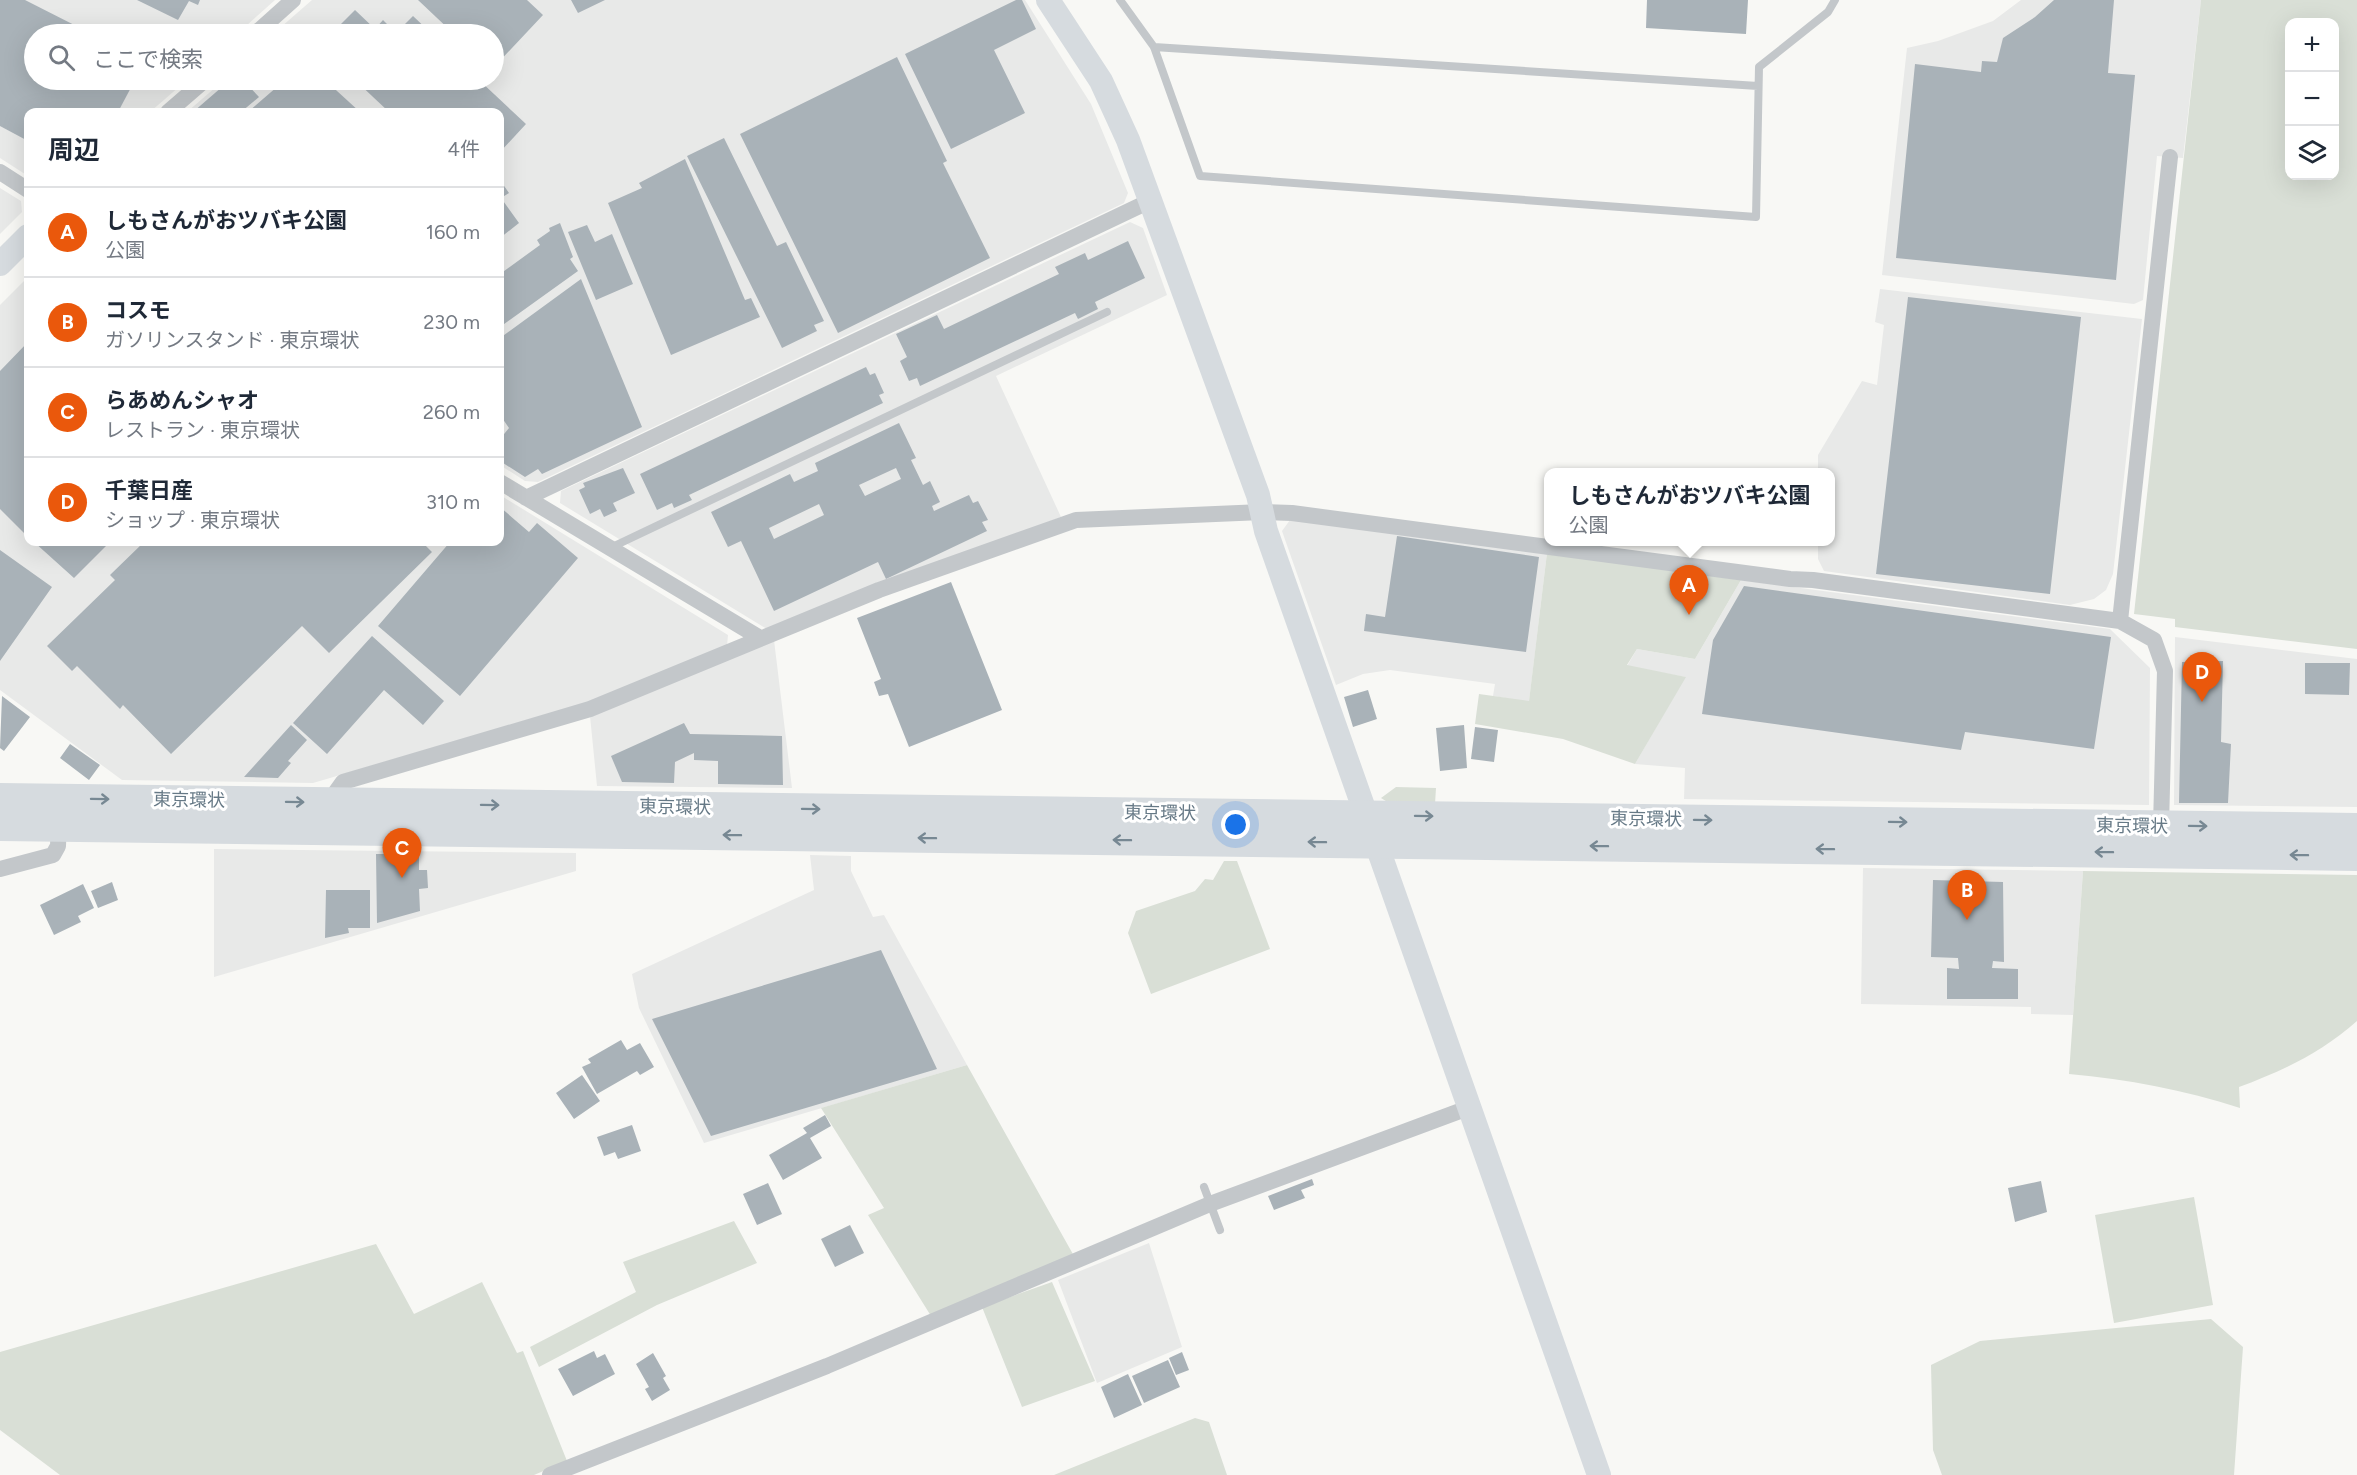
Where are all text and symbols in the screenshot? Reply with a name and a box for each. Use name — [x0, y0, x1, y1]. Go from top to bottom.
map controls — [2285, 18, 2339, 180]
button: + — [2285, 18, 2339, 72]
search box — [24, 24, 504, 90]
icon: search — [45, 41, 78, 74]
text: ここで検索 — [93, 46, 203, 73]
button: − — [2285, 72, 2339, 126]
button: layers — [2285, 126, 2339, 180]
text: 周辺 — [48, 134, 100, 166]
text: 4件 — [448, 137, 480, 161]
text: しもさんがおツバキ公園 — [105, 207, 347, 234]
text: A — [60, 220, 75, 244]
text: 160 m — [426, 220, 480, 244]
text: 公園 — [105, 238, 145, 262]
text: コスモ — [105, 297, 171, 324]
text: B — [61, 310, 74, 334]
text: 230 m — [423, 310, 480, 334]
text: ガソリンスタンド · 東京環状 — [105, 328, 360, 352]
text: らあめんシャオ — [105, 387, 259, 414]
text: C — [60, 400, 75, 424]
text: 260 m — [423, 400, 480, 424]
text: レストラン · 東京環状 — [105, 418, 300, 442]
popup — [1544, 468, 1835, 546]
text: 千葉日産 — [105, 477, 193, 504]
text: しもさんがおツバキ公園 — [1568, 482, 1811, 509]
text: D — [61, 490, 75, 514]
text: 310 m — [426, 490, 480, 514]
text: ショップ · 東京環状 — [105, 508, 280, 532]
text: 公園 — [1568, 513, 1608, 537]
pin: A — [1670, 566, 1708, 615]
pin: D — [2182, 652, 2222, 702]
street label: 東京環状 — [153, 788, 225, 812]
one-way arrow — [90, 793, 110, 805]
street label: 東京環状 — [639, 795, 711, 819]
one-way arrow — [285, 796, 305, 808]
one-way arrow — [480, 799, 500, 810]
street label: 東京環状 — [1124, 801, 1196, 825]
one-way arrow — [801, 803, 821, 814]
street label: 東京環状 — [1610, 807, 1682, 831]
your location — [1221, 810, 1250, 839]
one-way arrow — [1414, 810, 1434, 822]
one-way arrow — [1693, 814, 1713, 826]
street label: 東京環状 — [2096, 814, 2168, 838]
one-way arrow — [1888, 817, 1908, 828]
one-way arrow — [2188, 820, 2208, 832]
pin: C — [382, 828, 422, 878]
one-way arrow — [723, 829, 743, 841]
one-way arrow — [918, 832, 938, 843]
one-way arrow — [1113, 834, 1133, 846]
one-way arrow — [1308, 837, 1328, 848]
one-way arrow — [1590, 840, 1610, 852]
one-way arrow — [1815, 843, 1835, 855]
one-way arrow — [2094, 847, 2114, 858]
one-way arrow — [2289, 849, 2309, 861]
pin: B — [1948, 870, 1986, 920]

